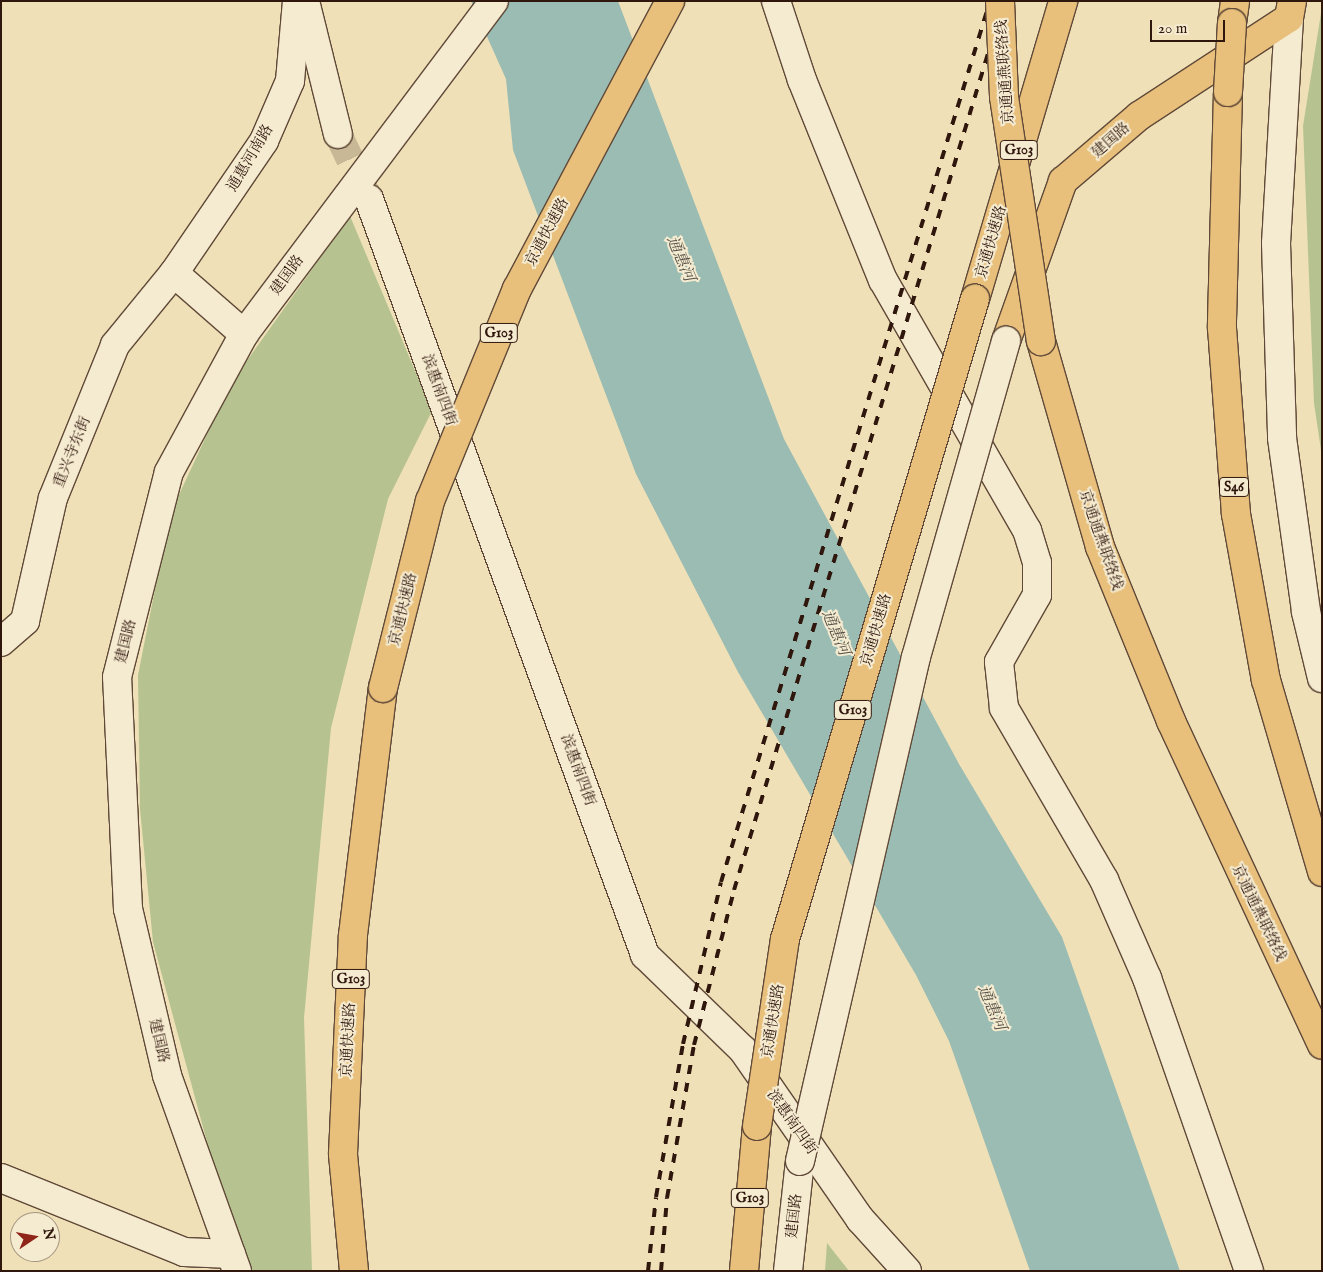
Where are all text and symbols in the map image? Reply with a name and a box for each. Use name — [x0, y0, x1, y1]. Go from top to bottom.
scale bar — [1153, 10, 1228, 42]
street label: 京通通燕联络线 — [992, 19, 1018, 125]
text: 20 m — [1158, 19, 1187, 38]
street label: 建国路 — [1088, 118, 1134, 162]
street label: 通惠河南路 — [223, 121, 277, 195]
road number: G103 — [999, 138, 1039, 162]
street label: 京通快速路 — [521, 195, 573, 269]
street label: 京通快速路 — [972, 203, 1010, 281]
water label: 通惠河 — [662, 233, 698, 285]
street label: 建国路 — [266, 252, 308, 298]
road number: G103 — [479, 322, 519, 344]
street label: 滨惠南四街 — [418, 352, 460, 428]
street label: 重兴寺东街 — [50, 414, 94, 490]
road number: S46 — [1219, 476, 1249, 498]
street label: 京通通燕联络线 — [1075, 487, 1127, 593]
street label: 京通快速路 — [385, 570, 421, 648]
street label: 京通快速路 — [857, 591, 895, 669]
water label: 通惠河 — [817, 607, 853, 659]
street label: 建国路 — [112, 617, 140, 665]
road number: G103 — [833, 698, 873, 722]
street label: 滨惠南四街 — [557, 732, 599, 808]
street label: 京通通燕联络线 — [1228, 862, 1290, 964]
road number: G103 — [331, 968, 371, 991]
water label: 通惠河 — [973, 982, 1009, 1034]
street label: 京通快速路 — [758, 983, 788, 1059]
street label: 京通快速路 — [337, 1002, 359, 1078]
street label: 建国路 — [145, 1017, 173, 1065]
street label: 滨惠南四街 — [763, 1086, 821, 1158]
road number: G103 — [730, 1186, 770, 1210]
street label: 建国路 — [783, 1193, 805, 1239]
north arrow — [10, 1212, 60, 1262]
text: N — [39, 1226, 59, 1242]

